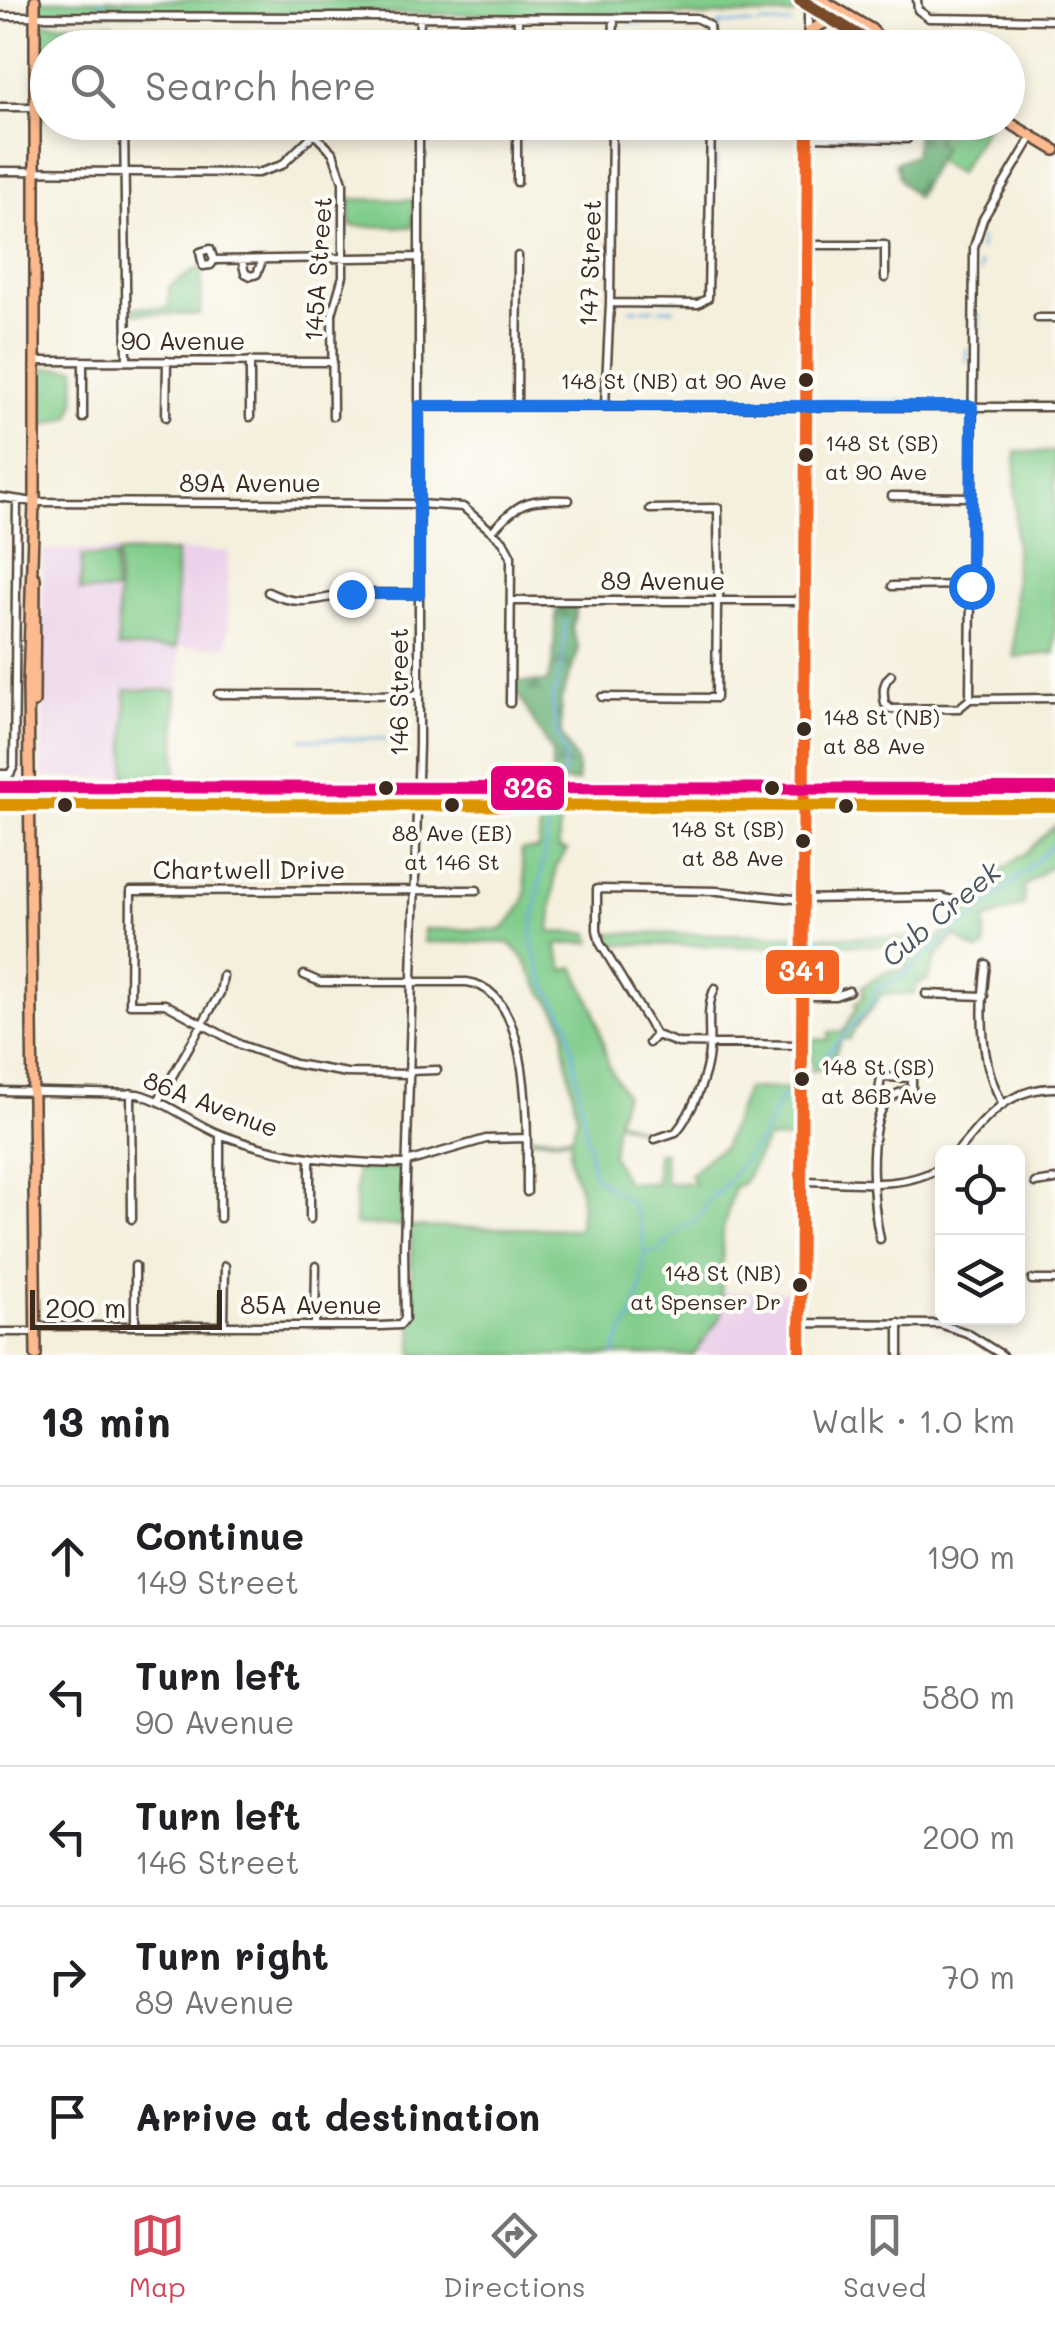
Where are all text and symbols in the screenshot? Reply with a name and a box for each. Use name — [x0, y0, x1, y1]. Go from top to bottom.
search box — [30, 30, 1025, 140]
icon: search — [65, 58, 120, 113]
text: Search here — [145, 60, 376, 110]
street label: 145A Street — [296, 195, 338, 343]
street label: 147 Street — [571, 199, 607, 327]
street label: 90 Avenue — [121, 324, 245, 356]
place label: 148 St (NB) at 90 Ave — [561, 366, 787, 395]
marker: 148 St (NB) at 90 Ave — [796, 370, 816, 390]
place label: 148 St (SB) at 90 Ave — [825, 428, 938, 486]
marker: 148 St (SB) at 90 Ave — [796, 445, 816, 465]
street label: 89A Avenue — [179, 466, 321, 498]
street label: 89 Avenue — [601, 564, 725, 596]
route start — [949, 564, 995, 610]
route end — [329, 572, 375, 618]
street label: 146 Street — [382, 628, 414, 756]
place label: 148 St (NB) at 88 Ave — [823, 702, 940, 760]
marker: 148 St (NB) at 88 Ave — [794, 719, 814, 739]
line badge: 326 — [489, 764, 566, 812]
text: 326 — [503, 769, 553, 805]
unlabelled marker — [376, 778, 396, 798]
unlabelled marker — [762, 778, 782, 798]
unlabelled marker — [55, 795, 75, 815]
marker: 88 Ave (EB) at 146 St — [442, 795, 462, 815]
unlabelled marker — [836, 796, 856, 816]
place label: 148 St (SB) at 88 Ave — [671, 814, 784, 872]
place label: 88 Ave (EB) at 146 St — [392, 818, 512, 876]
marker: 148 St (SB) at 88 Ave — [793, 831, 813, 851]
water label: Cub Creek — [873, 852, 1009, 974]
street label: Chartwell Drive — [153, 853, 345, 885]
line badge: 341 — [764, 948, 841, 996]
text: 341 — [779, 952, 825, 988]
place label: 148 St (SB) at 86B Ave — [821, 1052, 937, 1110]
street label: 86A Avenue — [139, 1063, 283, 1143]
marker: 148 St (SB) at 86B Ave — [792, 1069, 812, 1089]
map controls — [935, 1145, 1025, 1325]
button: locate — [935, 1145, 1025, 1235]
button: layers — [935, 1235, 1025, 1325]
place label: 148 St (NB) at Spenser Dr — [630, 1258, 781, 1316]
marker: 148 St (NB) at Spenser Dr — [790, 1275, 810, 1295]
scale bar — [30, 1285, 222, 1330]
street label: 85A Avenue — [240, 1288, 382, 1320]
text: 200 m — [45, 1289, 126, 1325]
text: 13 min — [40, 1393, 171, 1448]
text: Walk · 1.0 km — [811, 1399, 1015, 1441]
text: Continue — [135, 1510, 304, 1560]
icon: ahead — [40, 1529, 95, 1584]
text: 190 m — [926, 1535, 1015, 1577]
text: 149 Street — [135, 1560, 299, 1602]
text: Turn left — [135, 1650, 301, 1700]
icon: left — [40, 1669, 95, 1724]
text: 580 m — [921, 1675, 1015, 1717]
text: 90 Avenue — [135, 1700, 295, 1742]
text: Turn left — [135, 1790, 301, 1840]
icon: left — [40, 1809, 95, 1864]
text: 200 m — [922, 1815, 1015, 1857]
text: 146 Street — [135, 1840, 300, 1882]
text: Turn right — [135, 1930, 329, 1980]
icon: right — [40, 1949, 95, 2004]
text: 70 m — [942, 1955, 1015, 1997]
text: 89 Avenue — [135, 1980, 294, 2022]
icon: arrive — [40, 2089, 95, 2144]
text: Arrive at destination — [135, 2091, 540, 2141]
tab: Map — [129, 2208, 186, 2304]
tab: Directions — [443, 2208, 586, 2304]
tab: Saved — [843, 2208, 926, 2304]

